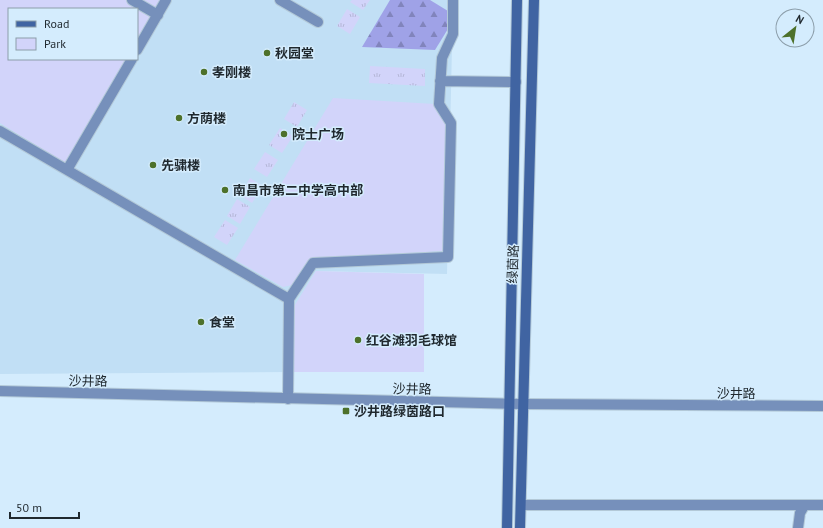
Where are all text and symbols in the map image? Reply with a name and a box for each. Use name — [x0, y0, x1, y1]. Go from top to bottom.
legend — [8, 8, 138, 60]
north arrow — [775, 8, 815, 48]
text: N — [793, 11, 807, 27]
text: Road — [44, 16, 69, 31]
text: Park — [44, 36, 66, 51]
place label: 秋园堂 — [275, 45, 314, 62]
marker: 秋园堂 — [262, 48, 272, 58]
place label: 孝刚楼 — [212, 64, 251, 81]
marker: 孝刚楼 — [199, 67, 209, 77]
place label: 方荫楼 — [187, 110, 226, 127]
marker: 方荫楼 — [174, 113, 184, 123]
place label: 院士广场 — [292, 126, 344, 143]
marker: 院士广场 — [279, 129, 289, 139]
place label: 先骕楼 — [161, 157, 200, 174]
marker: 先骕楼 — [148, 160, 158, 170]
place label: 南昌市第二中学高中部 — [233, 182, 363, 199]
marker: 南昌市第二中学高中部 — [220, 185, 230, 195]
street label: 绿茵路 — [504, 244, 522, 284]
place label: 食堂 — [209, 314, 235, 331]
marker: 食堂 — [196, 317, 206, 327]
place label: 红谷滩羽毛球馆 — [366, 332, 457, 349]
marker: 红谷滩羽毛球馆 — [353, 335, 363, 345]
street label: 沙井路 — [68, 372, 108, 390]
street label: 沙井路 — [392, 380, 432, 398]
street label: 沙井路 — [716, 385, 756, 402]
place label: 沙井路绿茵路口 — [354, 403, 445, 420]
marker: 沙井路绿茵路口 — [341, 406, 351, 416]
scale bar — [10, 494, 79, 520]
text: 50 m — [16, 500, 42, 515]

